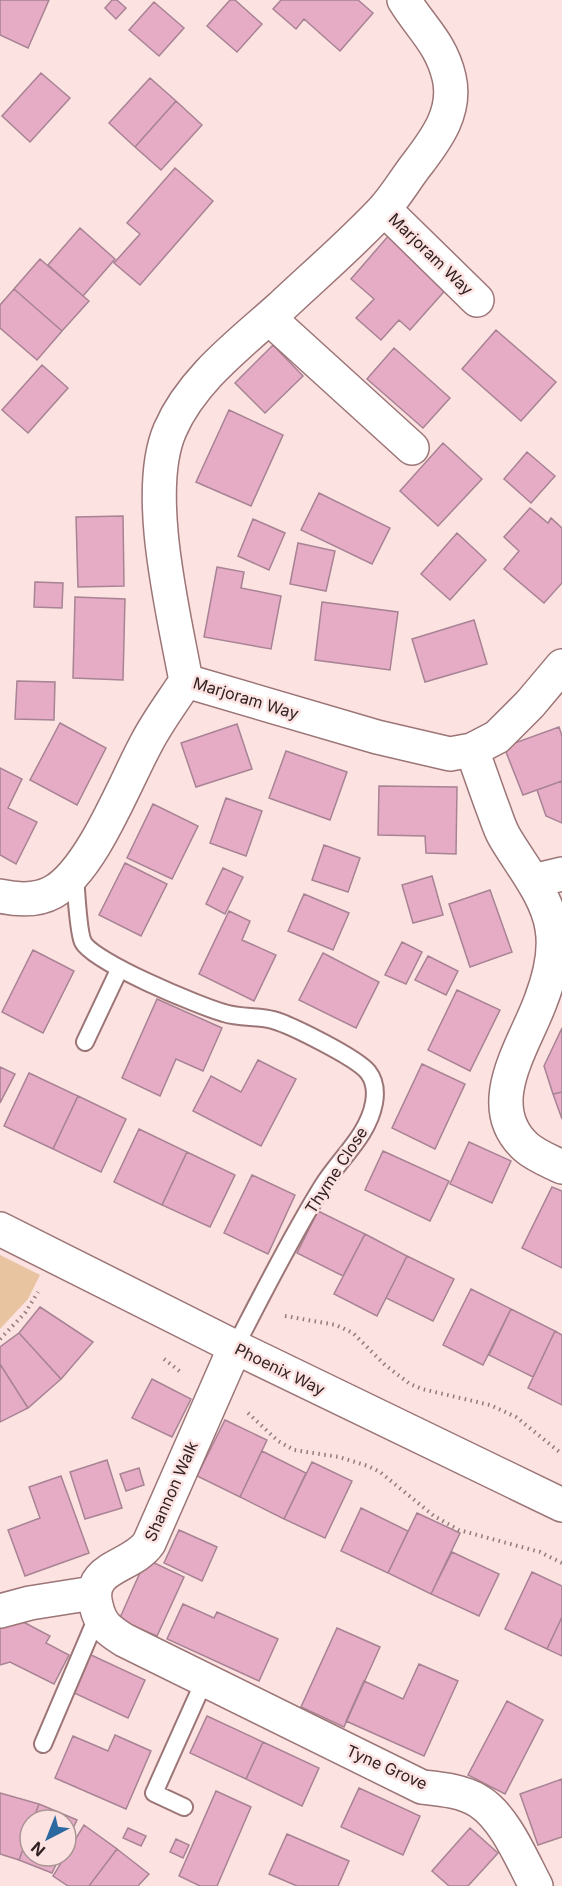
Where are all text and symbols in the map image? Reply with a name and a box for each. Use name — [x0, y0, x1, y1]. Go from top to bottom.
street label: Marjoram Way — [385, 209, 477, 299]
street label: Marjoram Way — [191, 672, 301, 724]
street label: Thyme Close — [301, 1123, 371, 1217]
street label: Phoenix Way — [232, 1339, 328, 1399]
street label: Shannon Walk — [140, 1438, 202, 1544]
street label: Tyne Grove — [343, 1740, 431, 1794]
north arrow — [18, 1808, 78, 1868]
text: N — [27, 1838, 49, 1861]

